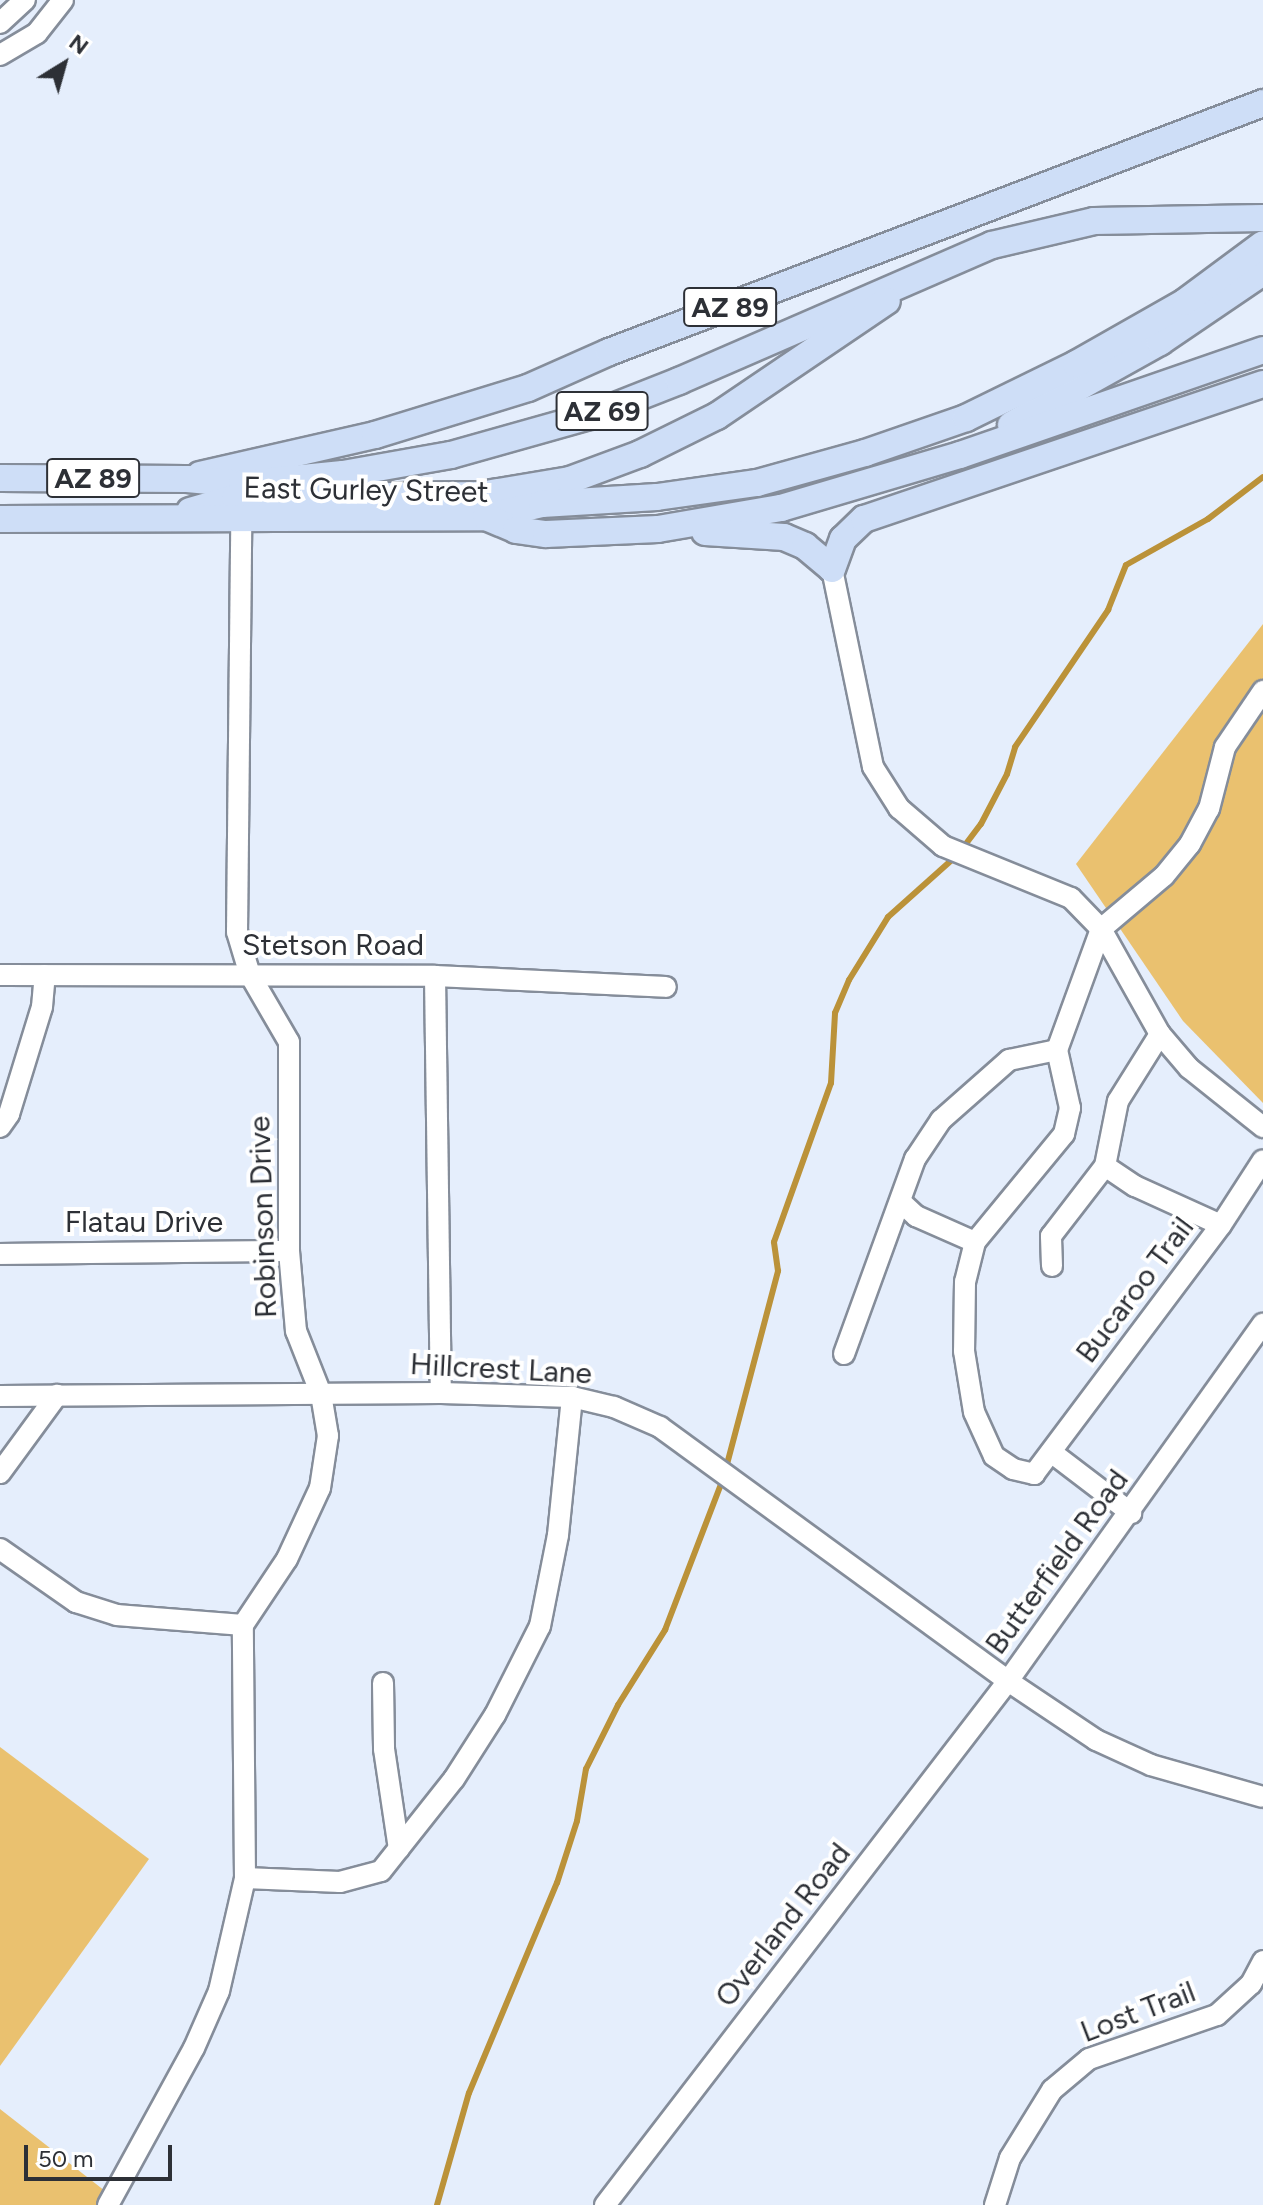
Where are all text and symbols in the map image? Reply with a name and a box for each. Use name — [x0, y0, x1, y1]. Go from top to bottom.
north arrow — [24, 24, 104, 104]
text: N — [64, 29, 94, 60]
road number: AZ 89 — [682, 283, 778, 331]
road number: AZ 69 — [554, 387, 650, 435]
road number: AZ 89 — [45, 454, 141, 502]
street label: East Gurley Street — [243, 470, 489, 510]
street label: Stetson Road — [242, 927, 424, 963]
street label: Robinson Drive — [241, 1115, 285, 1319]
street label: Flatau Drive — [65, 1204, 223, 1240]
street label: Bucaroo Trail — [1069, 1210, 1201, 1370]
street label: Hillcrest Lane — [409, 1346, 593, 1392]
street label: Butterfield Road — [978, 1463, 1136, 1661]
street label: Overland Road — [708, 1836, 858, 2014]
street label: Lost Trail — [1076, 1974, 1200, 2050]
scale bar — [28, 2129, 176, 2179]
text: 50 m — [38, 2144, 94, 2173]

